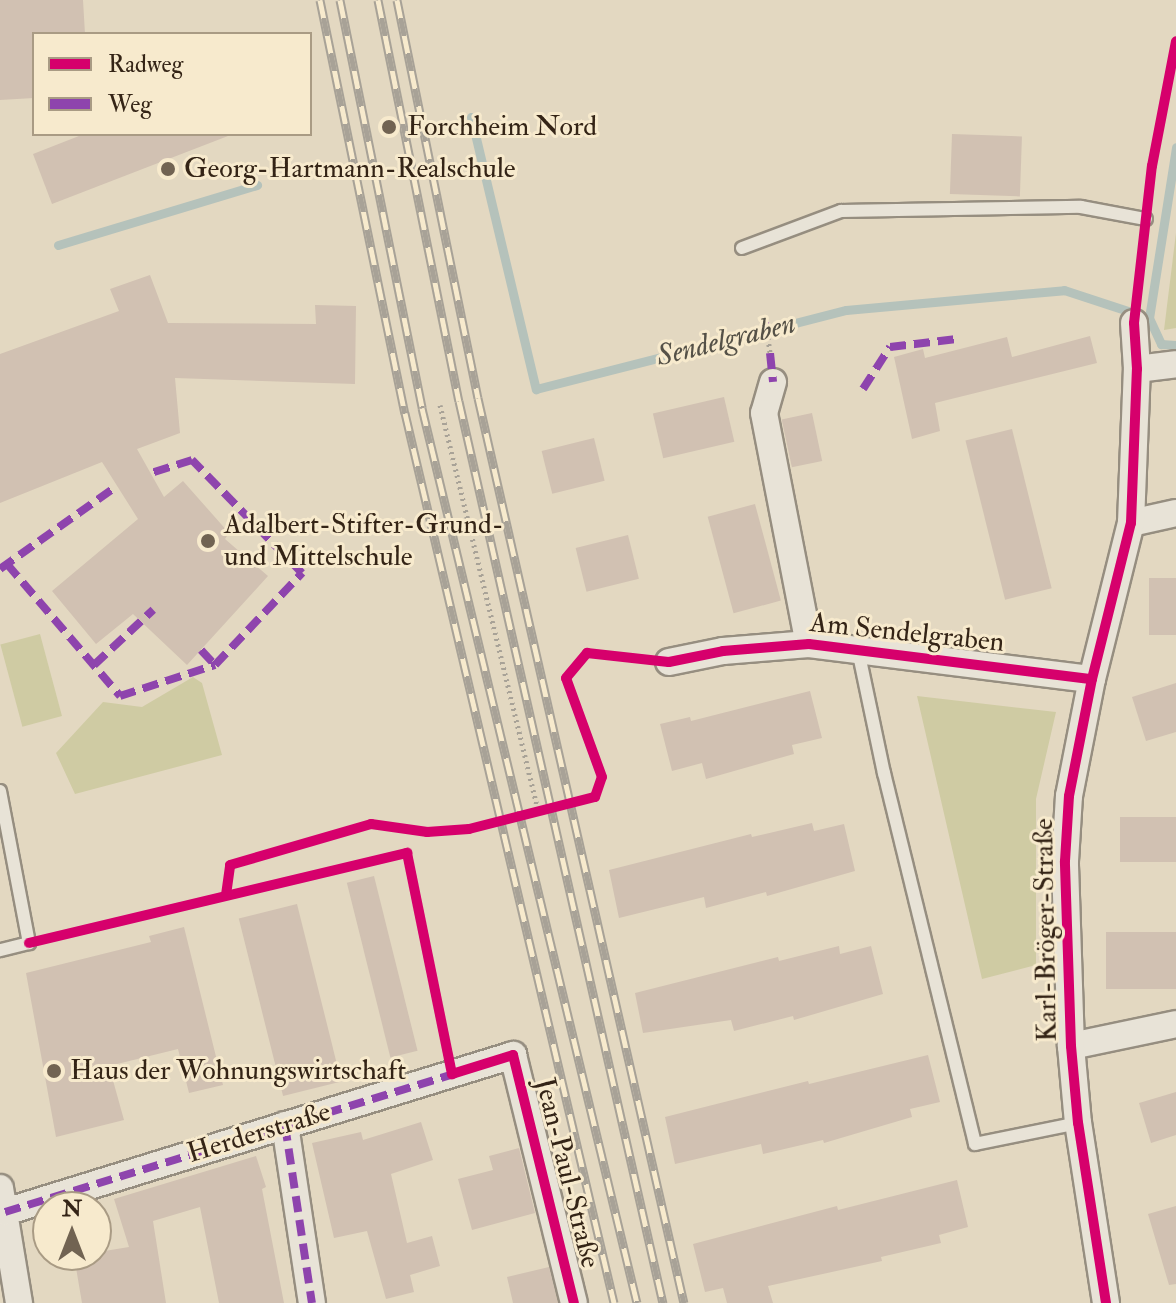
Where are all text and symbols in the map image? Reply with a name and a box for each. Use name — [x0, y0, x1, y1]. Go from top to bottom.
legend — [32, 32, 312, 136]
text: Radweg — [108, 49, 183, 80]
text: Weg — [108, 89, 152, 120]
place label: Forchheim Nord — [407, 110, 597, 144]
marker: Forchheim Nord — [378, 116, 400, 138]
place label: Georg-Hartmann-Realschule — [184, 152, 515, 186]
marker: Georg-Hartmann-Realschule — [159, 160, 177, 178]
water label: Sendelgraben — [653, 305, 799, 375]
place label: Adalbert-Stifter-Grund- und Mittelschule — [224, 508, 504, 574]
marker: Adalbert-Stifter-Grund- und Mittelschule — [199, 532, 217, 550]
street label: Am Sendelgraben — [808, 606, 1006, 660]
street label: Karl-Bröger-Straße — [1027, 818, 1065, 1042]
place label: Haus der Wohnungswirtschaft — [70, 1054, 406, 1088]
marker: Haus der Wohnungswirtschaft — [45, 1062, 63, 1080]
street label: Jean-Paul-Straße — [527, 1075, 607, 1271]
street label: Herderstraße — [183, 1095, 335, 1171]
north arrow — [32, 1191, 112, 1271]
text: N — [62, 1195, 82, 1223]

